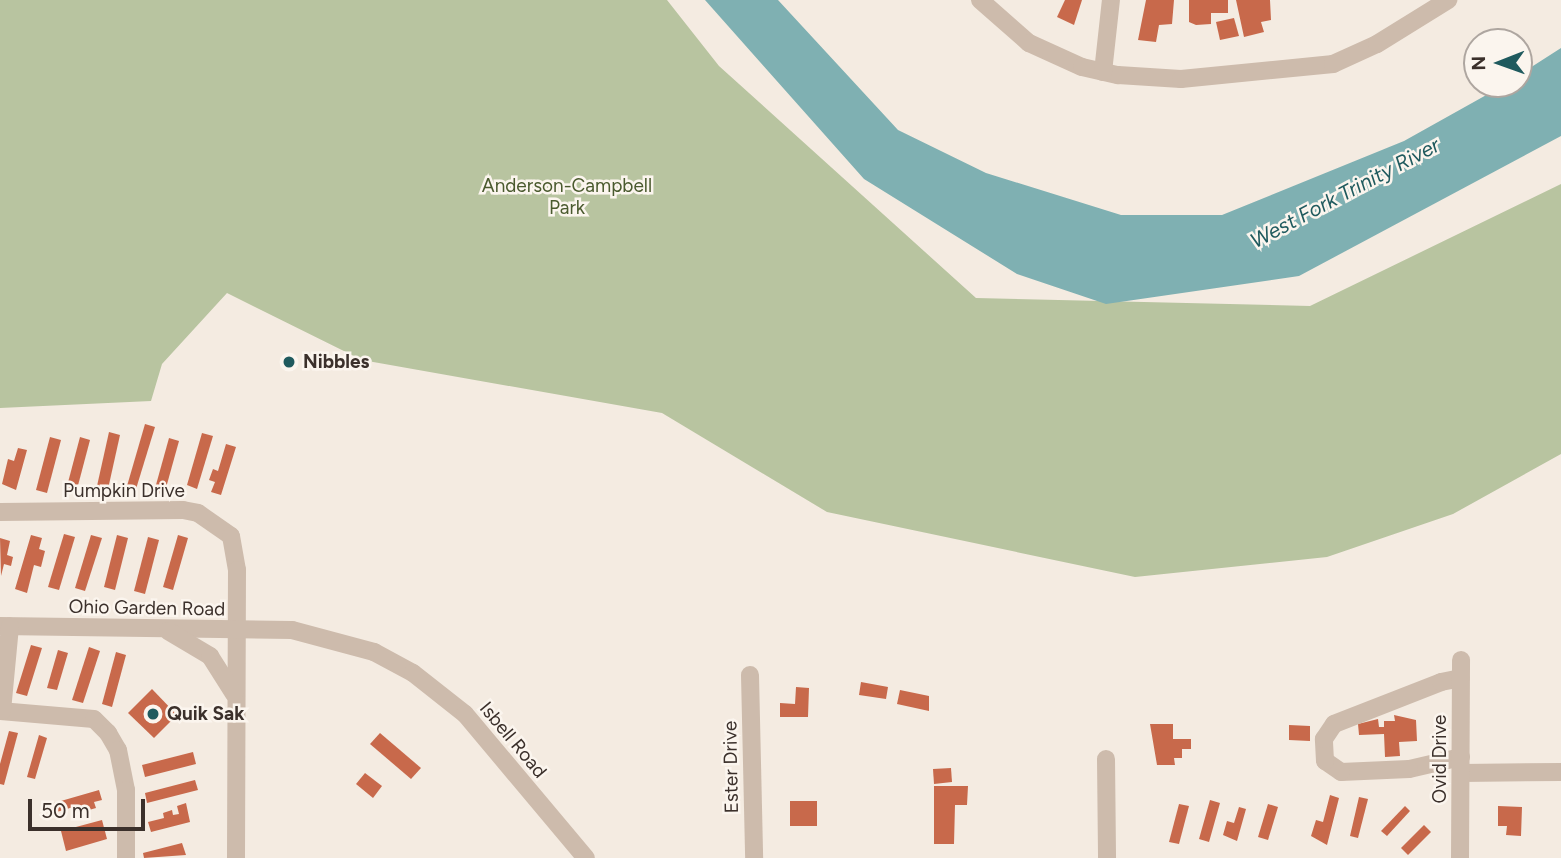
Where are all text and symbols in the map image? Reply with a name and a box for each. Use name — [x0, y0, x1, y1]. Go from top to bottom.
north arrow — [1463, 28, 1533, 98]
text: N — [1467, 56, 1490, 71]
water label: West Fork Trinity River — [1246, 132, 1444, 254]
park label: Anderson-Campbell Park — [482, 175, 652, 219]
place label: Nibbles — [303, 351, 369, 373]
marker: Nibbles — [281, 354, 297, 370]
street label: Pumpkin Drive — [63, 480, 185, 502]
street label: Ohio Garden Road — [69, 595, 225, 621]
street label: Isbell Road — [475, 697, 551, 783]
place label: Quik Sak — [167, 703, 244, 725]
marker: Quik Sak — [145, 706, 161, 722]
street label: Ovid Drive — [1429, 715, 1451, 803]
street label: Ester Drive — [719, 720, 743, 814]
scale bar — [32, 784, 149, 828]
text: 50 m — [41, 798, 90, 823]

